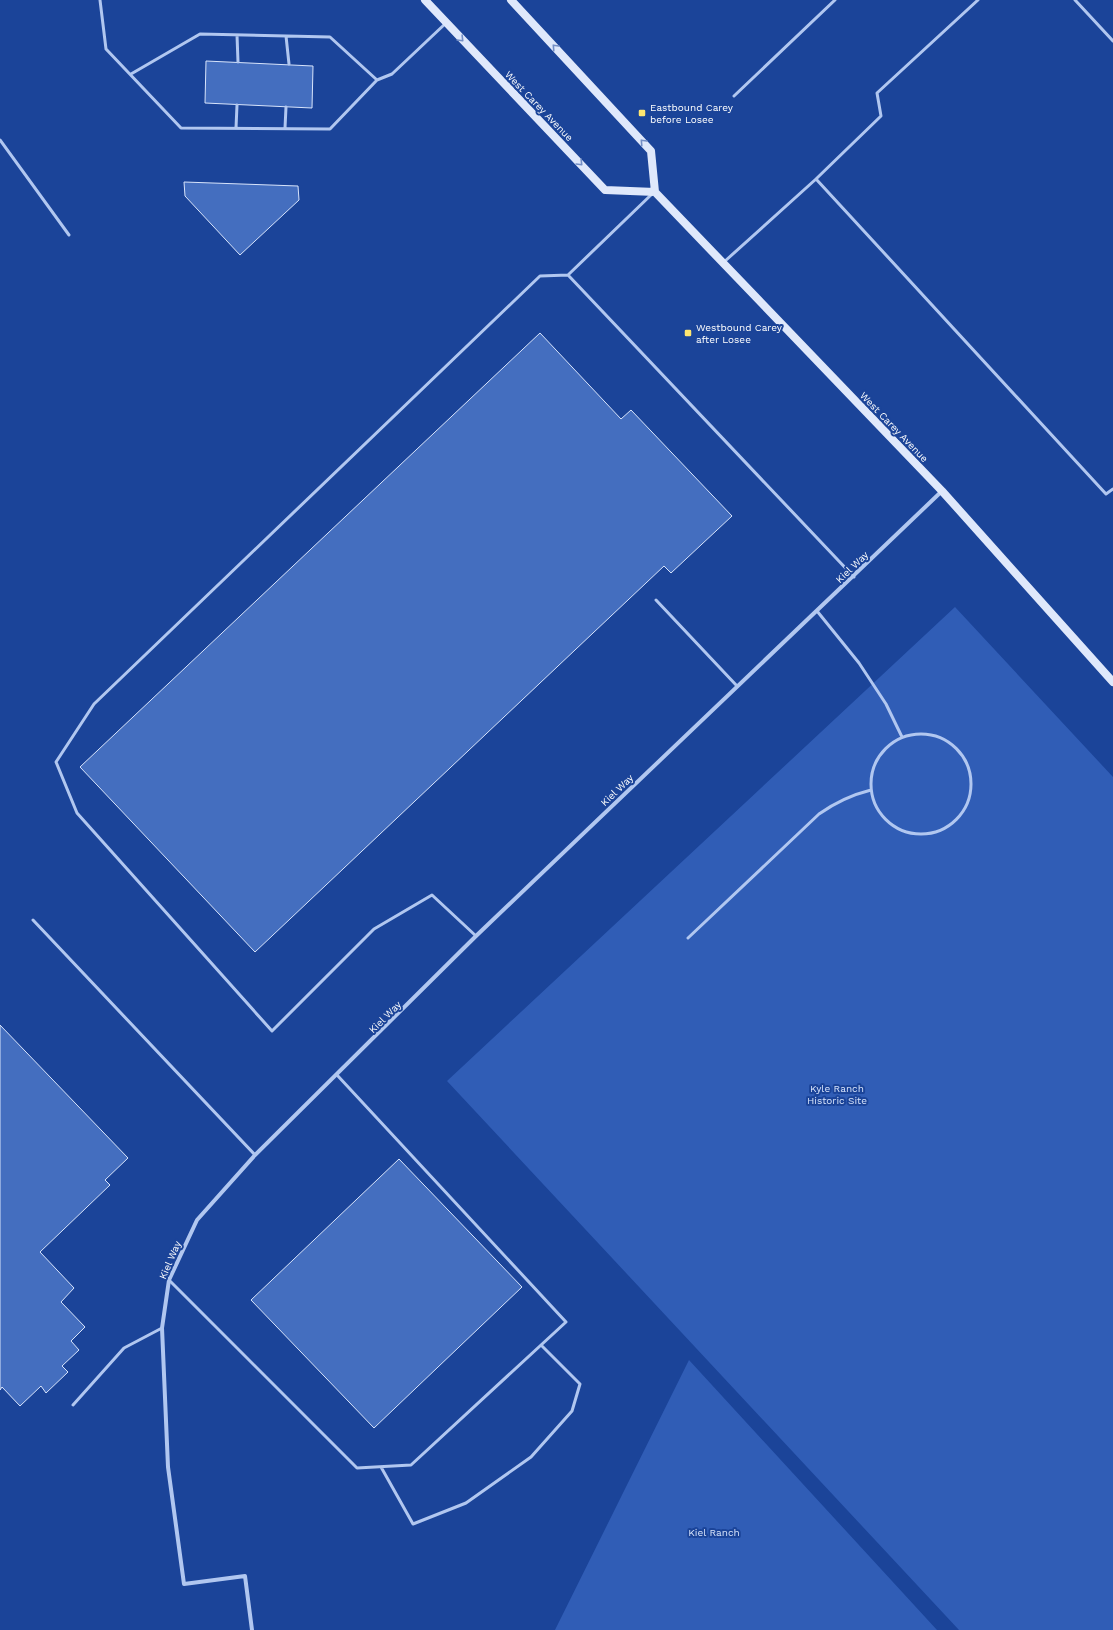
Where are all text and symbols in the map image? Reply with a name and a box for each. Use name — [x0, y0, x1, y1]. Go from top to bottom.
one-way arrow — [456, 34, 464, 42]
one-way arrow — [552, 44, 559, 52]
street label: West Carey Avenue — [503, 69, 575, 143]
place label: Eastbound Carey before Losee — [650, 102, 734, 125]
marker: Eastbound Carey before Losee — [637, 108, 647, 118]
one-way arrow — [640, 139, 648, 147]
one-way arrow — [575, 158, 583, 166]
place label: Westbound Carey after Losee — [696, 322, 783, 345]
marker: Westbound Carey after Losee — [683, 328, 693, 338]
street label: West Carey Avenue — [858, 390, 930, 464]
street label: Kiel Way — [834, 548, 871, 585]
street label: Kiel Way — [599, 771, 636, 808]
street label: Kiel Way — [367, 998, 404, 1035]
park label: Kyle Ranch Historic Site — [807, 1083, 867, 1106]
street label: Kiel Way — [157, 1238, 183, 1281]
park label: Kiel Ranch — [688, 1527, 740, 1538]

